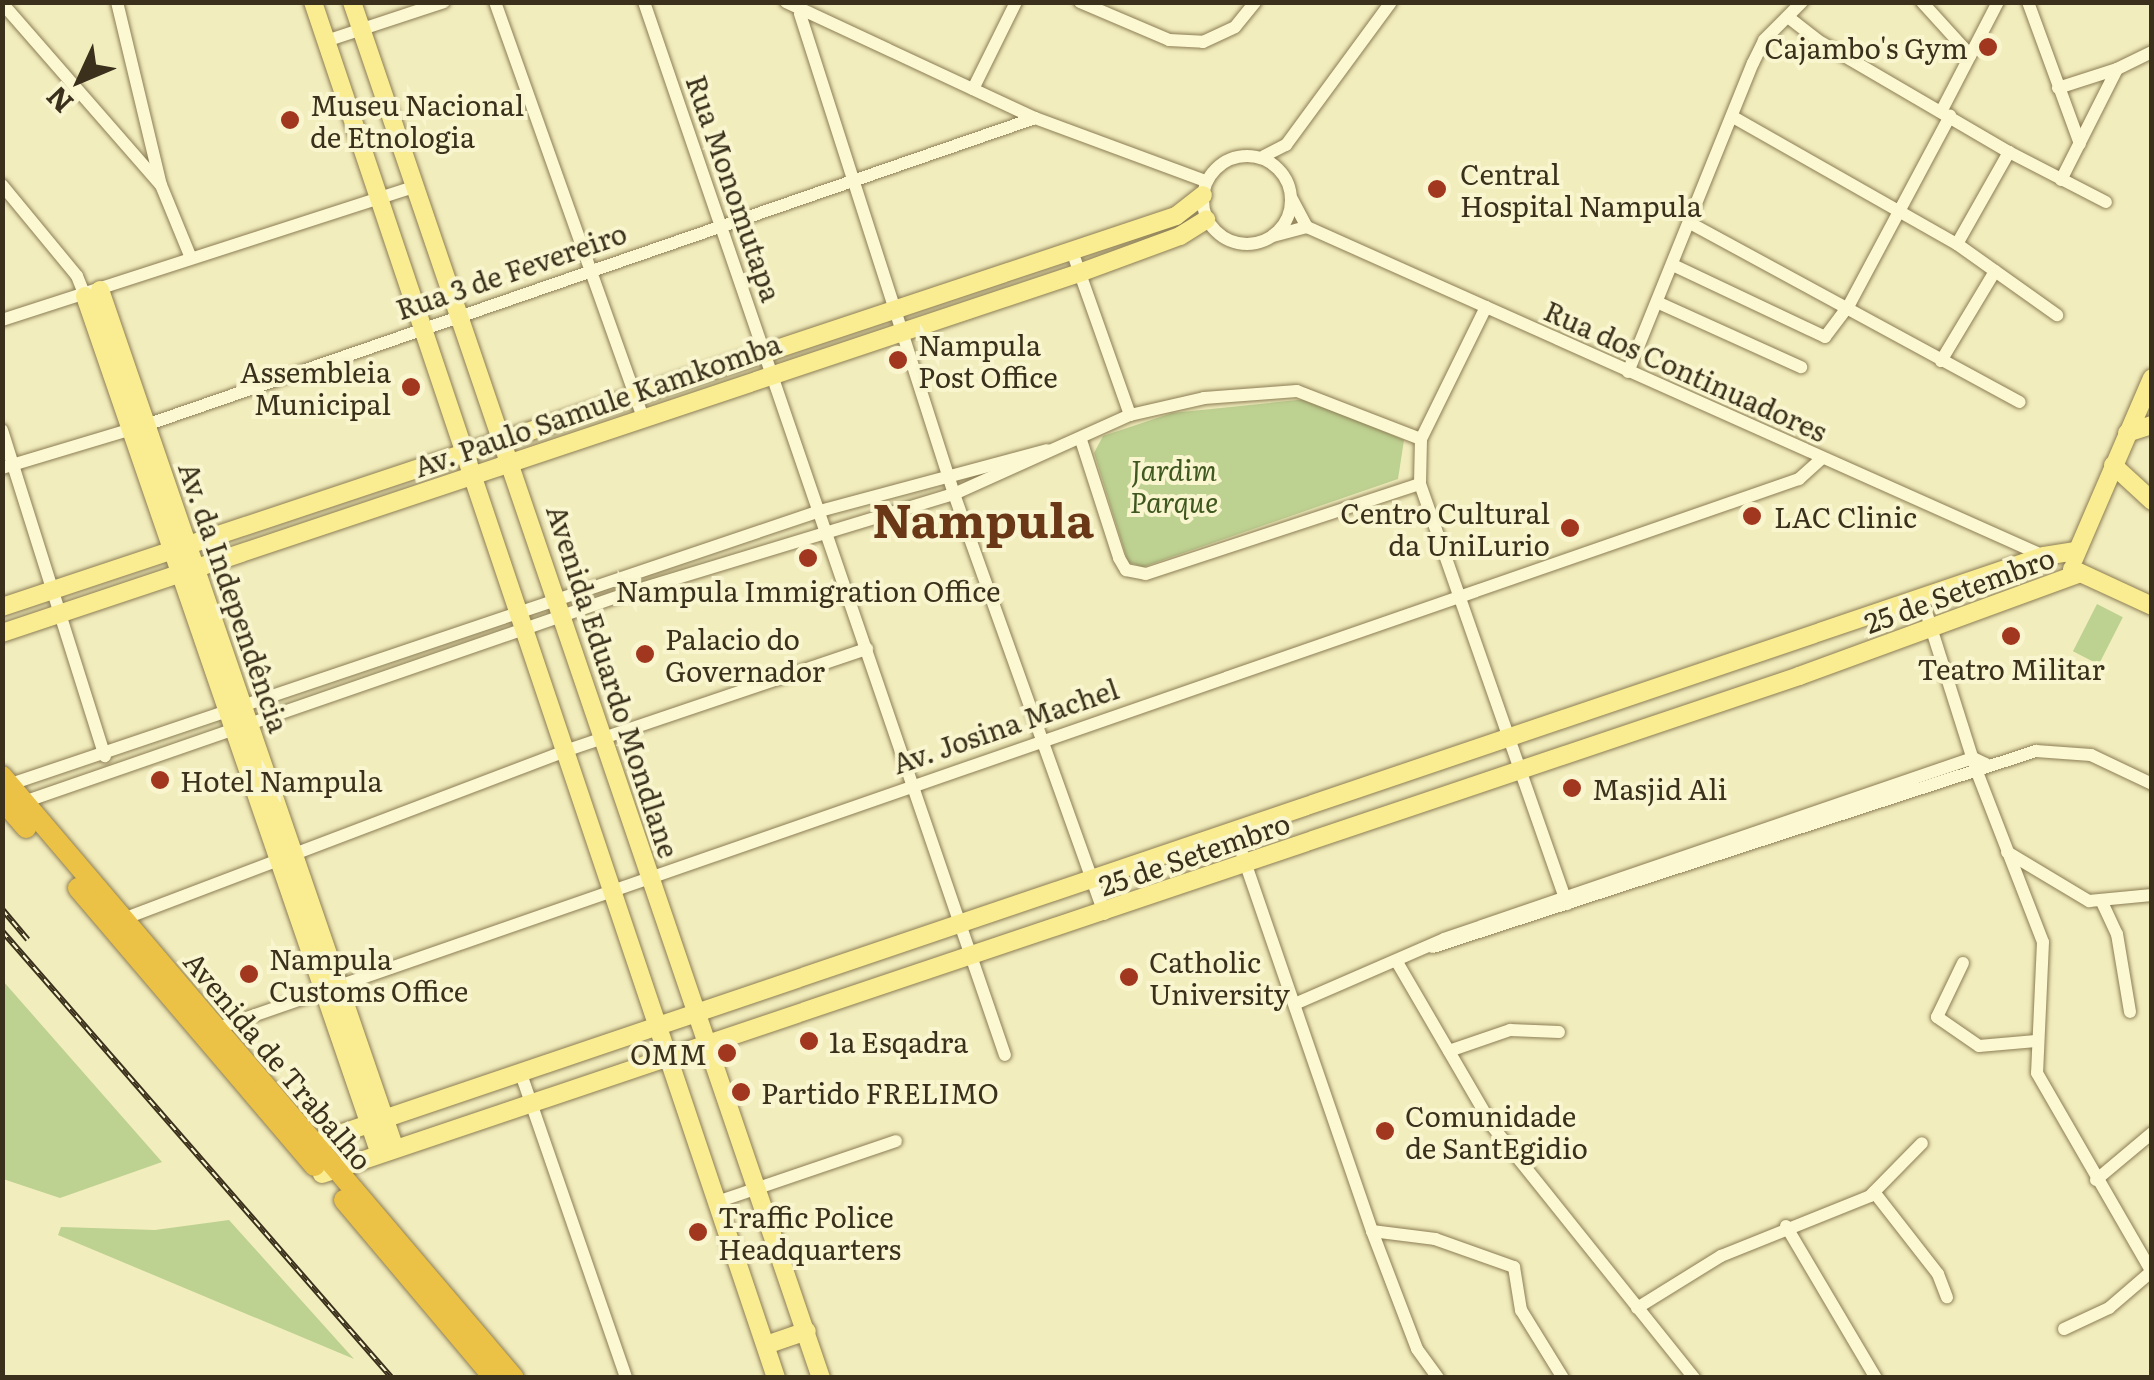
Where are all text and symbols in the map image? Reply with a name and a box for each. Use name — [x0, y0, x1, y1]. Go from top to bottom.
north arrow — [30, 30, 130, 130]
place label: Cajambo's Gym — [1764, 30, 1968, 64]
marker: Cajambo's Gym — [1977, 36, 1999, 58]
street label: Rua Monomutapa — [680, 70, 790, 306]
text: N — [35, 78, 82, 124]
place label: Museu Nacional de Etnologia — [310, 87, 524, 153]
marker: Museu Nacional de Etnologia — [279, 109, 301, 131]
place label: Central Hospital Nampula — [1460, 156, 1702, 222]
marker: Central Hospital Nampula — [1424, 176, 1450, 202]
street label: Rua 3 de Fevereiro — [391, 215, 631, 325]
street label: Rua dos Continuadores — [1539, 292, 1833, 448]
street label: Av. Paulo Samule Kamkomba — [409, 325, 785, 483]
place label: Nampula Post Office — [918, 327, 1058, 393]
marker: Nampula Post Office — [887, 349, 909, 371]
place label: Assembleia Municipal — [240, 354, 391, 420]
marker: Assembleia Municipal — [400, 376, 422, 398]
park label: Jardim Parque — [1130, 452, 1218, 518]
street label: Av. da Independência — [173, 457, 297, 737]
district label: Nampula — [872, 489, 1094, 547]
place label: Centro Cultural da UniLurio — [1340, 495, 1550, 561]
place label: LAC Clinic — [1774, 499, 1917, 533]
street label: Avenida Eduardo Mondlane — [541, 500, 687, 862]
marker: LAC Clinic — [1739, 503, 1765, 529]
marker: Centro Cultural da UniLurio — [1559, 517, 1581, 539]
street label: 25 de Setembro — [1859, 539, 2059, 639]
marker: Nampula Immigration Office — [797, 547, 819, 569]
place label: Nampula Immigration Office — [616, 573, 1000, 607]
place label: Palacio do Governador — [665, 621, 825, 687]
marker: Teatro Militar — [2000, 625, 2022, 647]
marker: Palacio do Governador — [634, 643, 656, 665]
place label: Teatro Militar — [1917, 651, 2105, 685]
street label: Av. Josina Machel — [888, 671, 1122, 779]
place label: Hotel Nampula — [180, 763, 382, 797]
marker: Hotel Nampula — [149, 769, 171, 791]
place label: Masjid Ali — [1592, 771, 1727, 805]
marker: Masjid Ali — [1561, 777, 1583, 799]
street label: 25 de Setembro — [1094, 805, 1294, 901]
place label: Nampula Customs Office — [269, 941, 468, 1007]
street label: Avenida de Trabalho — [178, 944, 380, 1176]
place label: Catholic University — [1149, 944, 1290, 1010]
marker: Nampula Customs Office — [238, 963, 260, 985]
marker: Catholic University — [1118, 966, 1140, 988]
place label: 1a Esqadra — [829, 1024, 968, 1058]
marker: 1a Esqadra — [798, 1030, 820, 1052]
place label: OMM — [630, 1036, 707, 1070]
marker: OMM — [716, 1042, 738, 1064]
place label: Partido FRELIMO — [761, 1075, 999, 1109]
marker: Partido FRELIMO — [730, 1081, 752, 1103]
place label: Comunidade de SantEgidio — [1405, 1098, 1588, 1164]
marker: Comunidade de SantEgidio — [1374, 1120, 1396, 1142]
place label: Traffic Police Headquarters — [718, 1199, 901, 1265]
marker: Traffic Police Headquarters — [687, 1221, 709, 1243]

